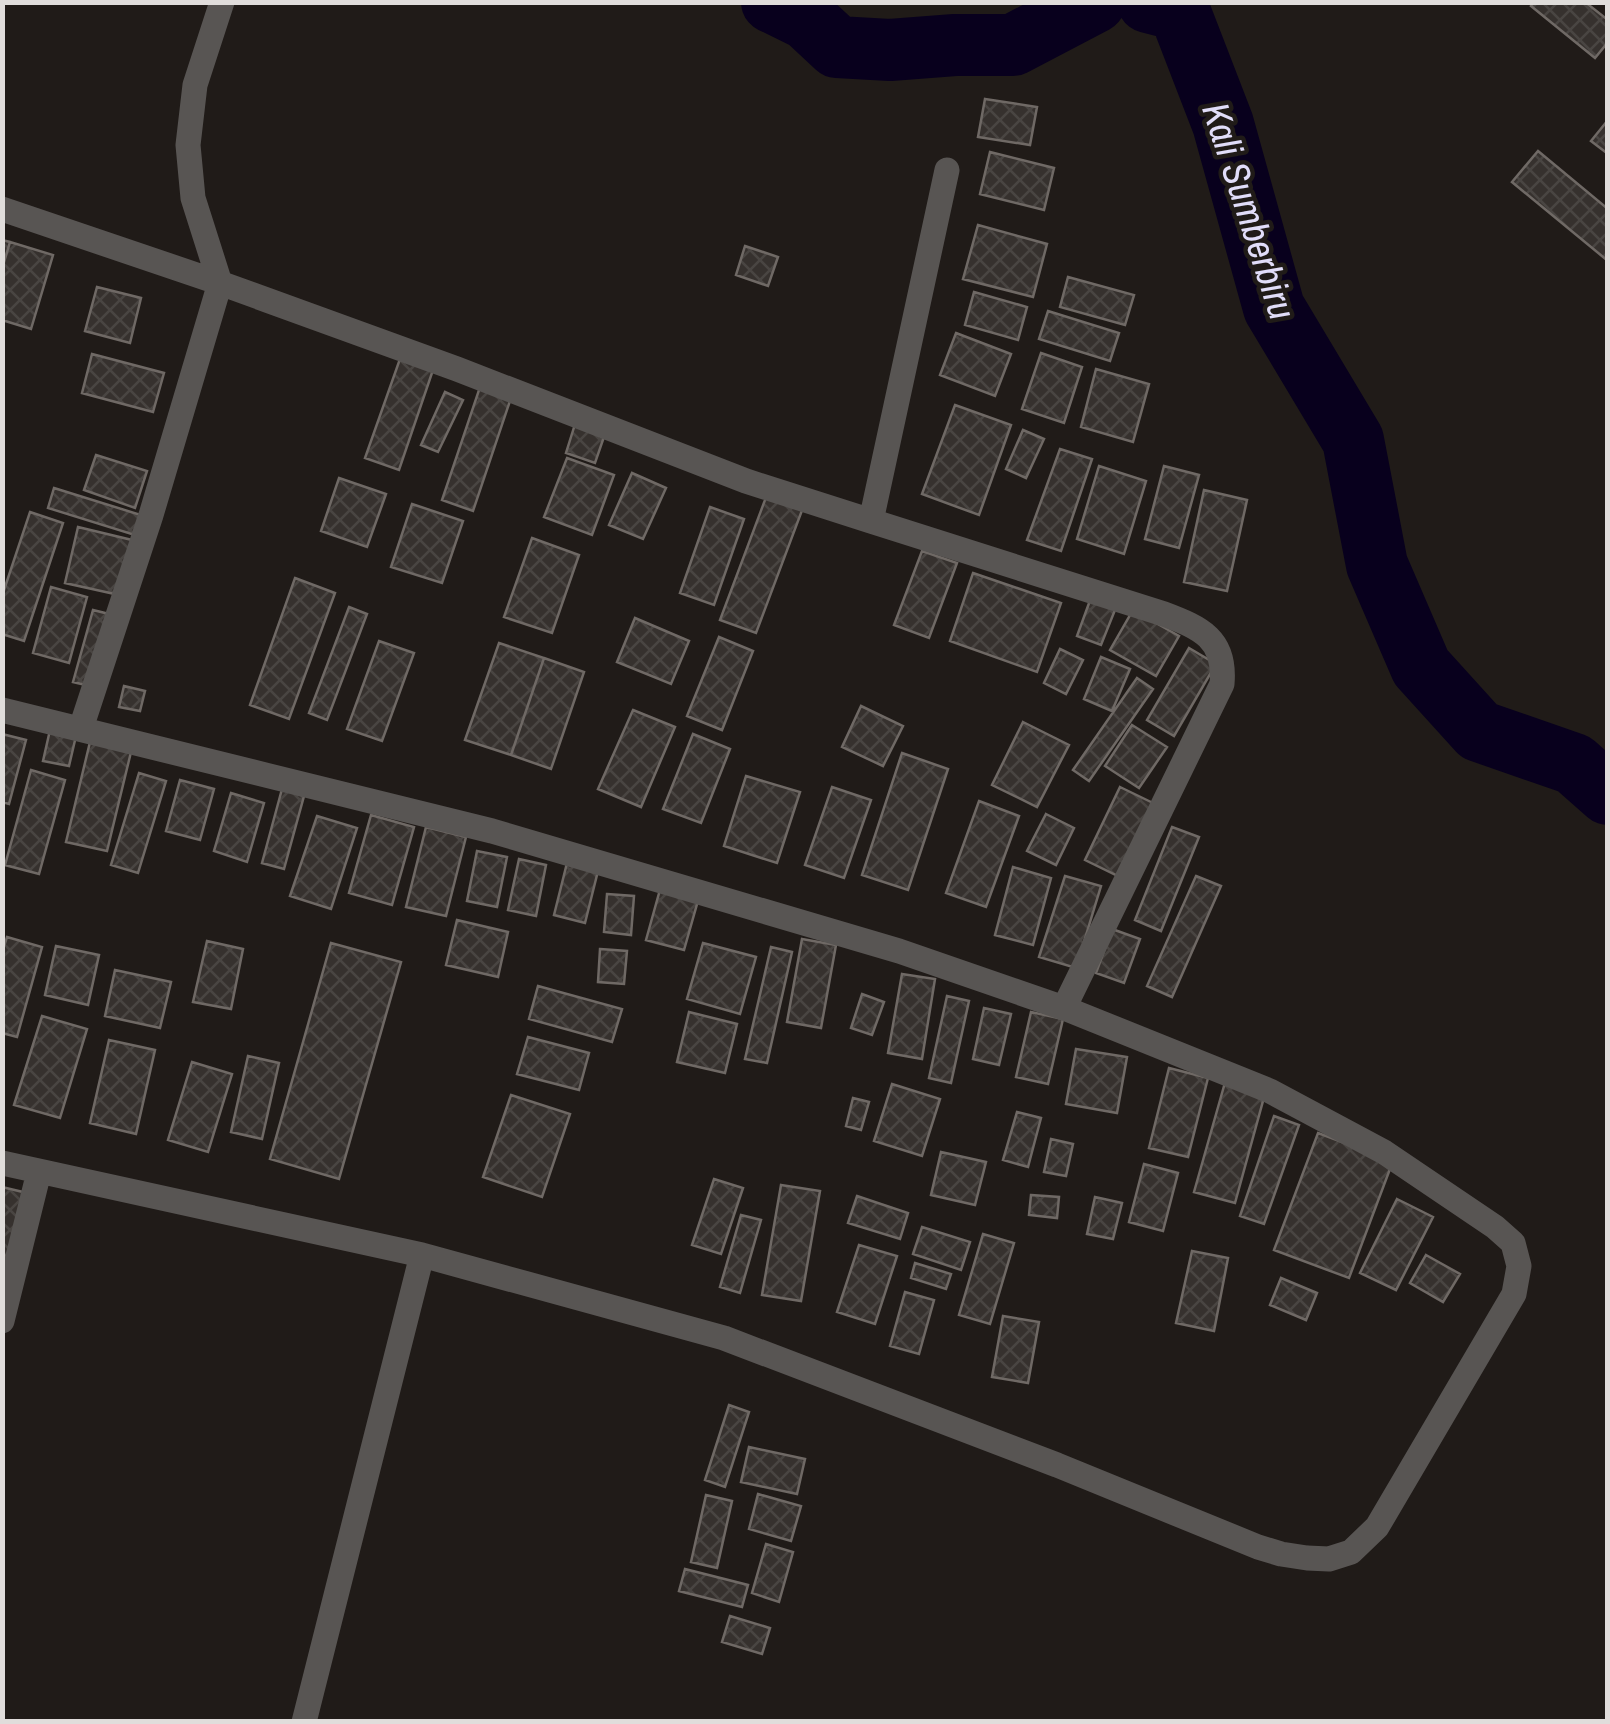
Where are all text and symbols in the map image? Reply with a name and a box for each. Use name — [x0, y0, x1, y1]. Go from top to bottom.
water label: Kali Sumberbiru — [1190, 96, 1309, 326]

